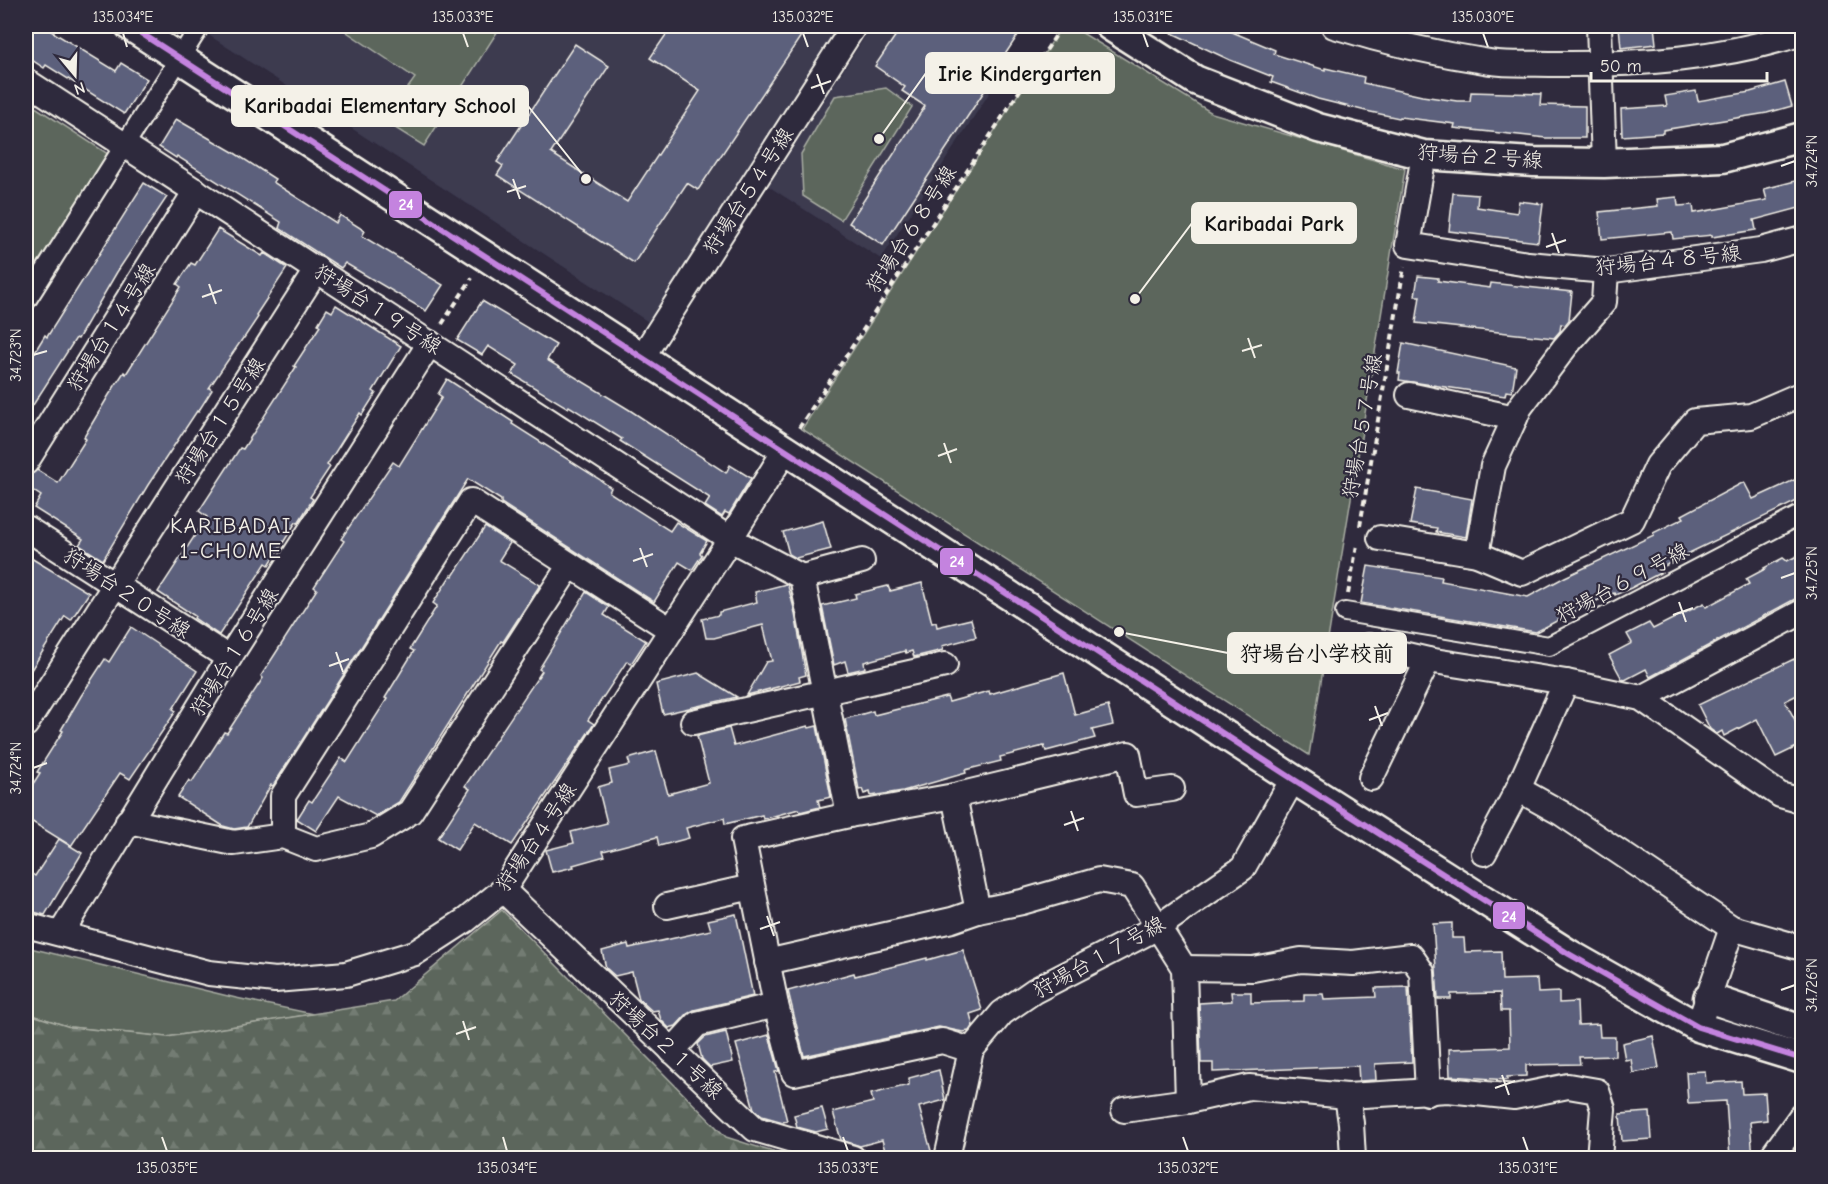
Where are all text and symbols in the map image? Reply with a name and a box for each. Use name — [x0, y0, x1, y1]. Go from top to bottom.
text: 135.034°E — [93, 8, 153, 26]
text: 135.033°E — [432, 8, 494, 26]
text: 135.032°E — [772, 8, 834, 26]
text: 135.031°E — [1113, 8, 1173, 26]
text: 135.030°E — [1452, 8, 1514, 26]
north arrow — [45, 45, 105, 105]
scale bar — [1591, 45, 1766, 83]
callout: Irie Kindergarten — [926, 53, 1114, 93]
text: 50 m — [1600, 56, 1642, 77]
text: Irie Kindergarten — [938, 61, 1102, 87]
text: N — [72, 78, 87, 98]
callout: Karibadai Elementary School — [232, 86, 528, 126]
text: Karibadai Elementary School — [244, 93, 516, 119]
street label: 狩場台５４号線 — [698, 123, 798, 259]
text: 34.724°N — [1803, 135, 1821, 187]
street label: 狩場台２号線 — [1416, 140, 1544, 172]
street label: 狩場台６８号線 — [861, 161, 961, 297]
line badge: 24 — [388, 190, 423, 219]
text: 24 — [399, 196, 414, 214]
callout: Karibadai Park — [1192, 203, 1356, 243]
text: Karibadai Park — [1204, 211, 1344, 237]
street label: 狩場台４８号線 — [1594, 240, 1742, 280]
street label: 狩場台１４号線 — [62, 258, 160, 396]
street label: 狩場台１９号線 — [310, 259, 446, 359]
text: 34.723°N — [7, 328, 25, 382]
street label: 狩場台５７号線 — [1337, 352, 1387, 500]
street label: 狩場台１５号線 — [170, 353, 270, 489]
district label: KARIBADAI 1-CHOME — [170, 513, 292, 564]
street label: 狩場台６９号線 — [1551, 538, 1693, 628]
street label: 狩場台２０号線 — [59, 543, 195, 643]
text: 34.725°N — [1803, 546, 1821, 600]
line badge: 24 — [939, 547, 974, 576]
text: 24 — [950, 553, 965, 571]
street label: 狩場台１６号線 — [185, 583, 283, 721]
callout: 狩場台小学校前 — [1228, 633, 1406, 673]
text: 狩場台小学校前 — [1240, 641, 1394, 667]
text: 34.724°N — [7, 742, 25, 794]
street label: 狩場台４号線 — [491, 778, 581, 896]
line badge: 24 — [1492, 901, 1526, 930]
text: 24 — [1502, 908, 1517, 926]
street label: 狩場台１７号線 — [1029, 911, 1169, 1003]
text: 34.726°N — [1803, 958, 1821, 1012]
street label: 狩場台２１号線 — [604, 986, 728, 1104]
text: 135.035°E — [136, 1159, 198, 1177]
text: 135.034°E — [477, 1159, 537, 1177]
text: 135.033°E — [817, 1159, 879, 1177]
text: 135.032°E — [1157, 1159, 1219, 1177]
text: 135.031°E — [1498, 1159, 1558, 1177]

